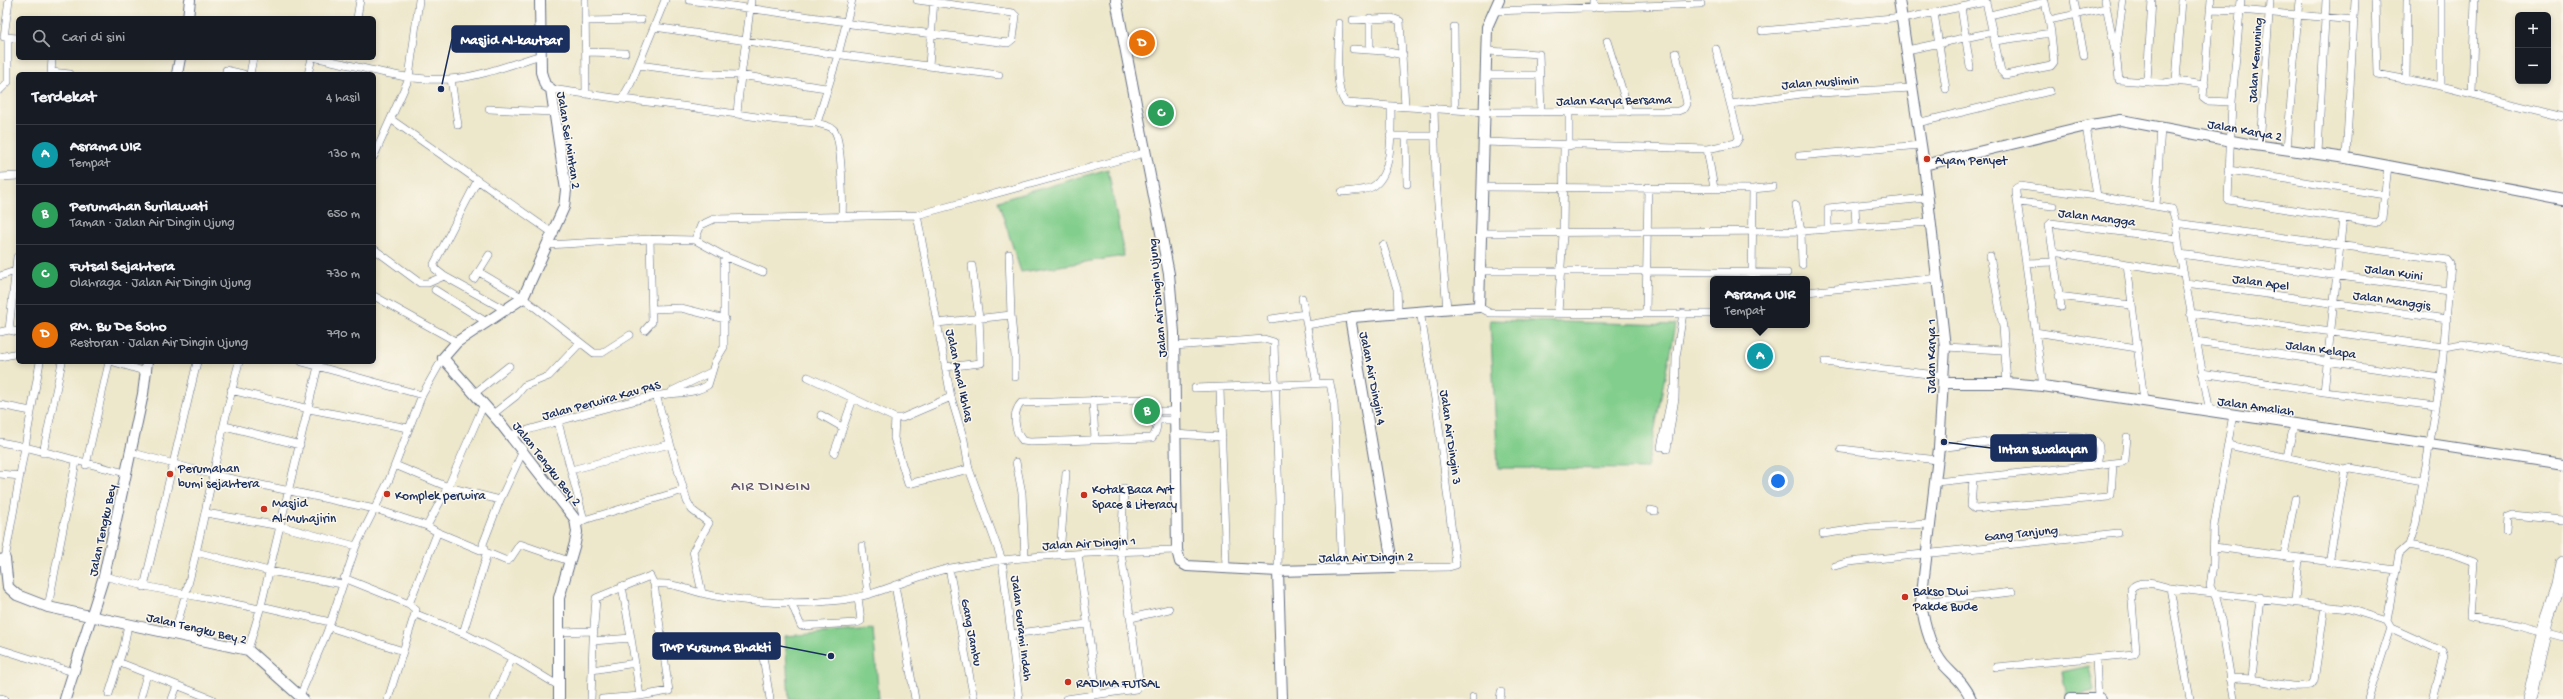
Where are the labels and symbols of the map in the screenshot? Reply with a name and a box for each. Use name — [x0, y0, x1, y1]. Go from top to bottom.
street label: Jalan Kemuning — [2246, 17, 2267, 103]
callout: Masjid Al-kautsar — [452, 26, 569, 52]
pin: D — [1129, 28, 1155, 58]
text: Masjid Al-kautsar — [460, 33, 564, 50]
street label: Jalan Muslimin — [1781, 73, 1860, 94]
street label: Jalan Sei Mintan 2 — [552, 91, 583, 191]
street label: Jalan Karya Bersama — [1556, 93, 1673, 110]
pin: C — [1148, 98, 1174, 128]
street label: Jalan Karya 2 — [2206, 118, 2284, 146]
marker: Ayam Penyet — [1922, 154, 1932, 164]
place label: Ayam Penyet — [1935, 154, 2009, 169]
street label: Jalan Mangga — [2057, 206, 2137, 231]
street label: Jalan Air Dingin Ujung — [1146, 238, 1171, 358]
street label: Jalan Kuini — [2364, 262, 2424, 285]
street label: Jalan Apel — [2231, 272, 2290, 295]
street label: Jalan Manggis — [2352, 289, 2433, 315]
street label: Jalan Karya 1 — [1925, 319, 1940, 393]
street label: Jalan Amal Ikhlas — [941, 328, 976, 424]
street label: Jalan Air Dingin 4 — [1355, 331, 1388, 426]
street label: Jalan Kelapa — [2284, 338, 2358, 363]
pin: A — [1747, 341, 1773, 371]
street label: Jalan Perwira Kav P4S — [541, 378, 664, 424]
street label: Jalan Air Dingin 3 — [1435, 389, 1464, 486]
street label: Jalan Amaliah — [2216, 395, 2295, 420]
pin: B — [1134, 396, 1160, 426]
street label: Jalan Tengku Bey 2 — [508, 419, 584, 510]
callout: Intan swalayan — [1991, 435, 2096, 461]
text: Intan swalayan — [1998, 442, 2088, 459]
place label: Perumahan bumi sejahtera — [177, 462, 260, 492]
marker: Perumahan bumi sejahtera — [165, 469, 175, 479]
your location — [1768, 471, 1788, 491]
district label: AIR DINGIN — [731, 478, 811, 496]
street label: Jalan Tengku Bey — [86, 483, 121, 578]
place label: Kotak Baca Art Space & Literacy — [1092, 483, 1178, 513]
marker: Komplek perwira — [382, 489, 392, 499]
place label: Komplek perwira — [395, 489, 486, 504]
marker: Kotak Baca Art Space & Literacy — [1079, 490, 1089, 500]
place label: Masjid Al-Muhajirin — [272, 497, 337, 527]
marker: Masjid Al-Muhajirin — [259, 504, 269, 514]
street label: Gang Tanjung — [1984, 523, 2059, 546]
street label: Jalan Air Dingin 1 — [1042, 535, 1136, 554]
street label: Jalan Air Dingin 2 — [1318, 550, 1414, 567]
street label: Jalan Gurami Indah — [1007, 575, 1034, 682]
place label: Bakso Dwi Pakde Bude — [1912, 585, 1978, 615]
marker: Bakso Dwi Pakde Bude — [1900, 592, 1910, 602]
street label: Gang Jambu — [957, 597, 984, 667]
street label: Jalan Tengku Bey 2 — [145, 611, 249, 648]
callout: TMP Kusuma Bhakti — [653, 633, 780, 659]
text: TMP Kusuma Bhakti — [660, 640, 771, 657]
marker: RADIMA FUTSAL — [1063, 677, 1073, 687]
place label: RADIMA FUTSAL — [1076, 677, 1161, 692]

